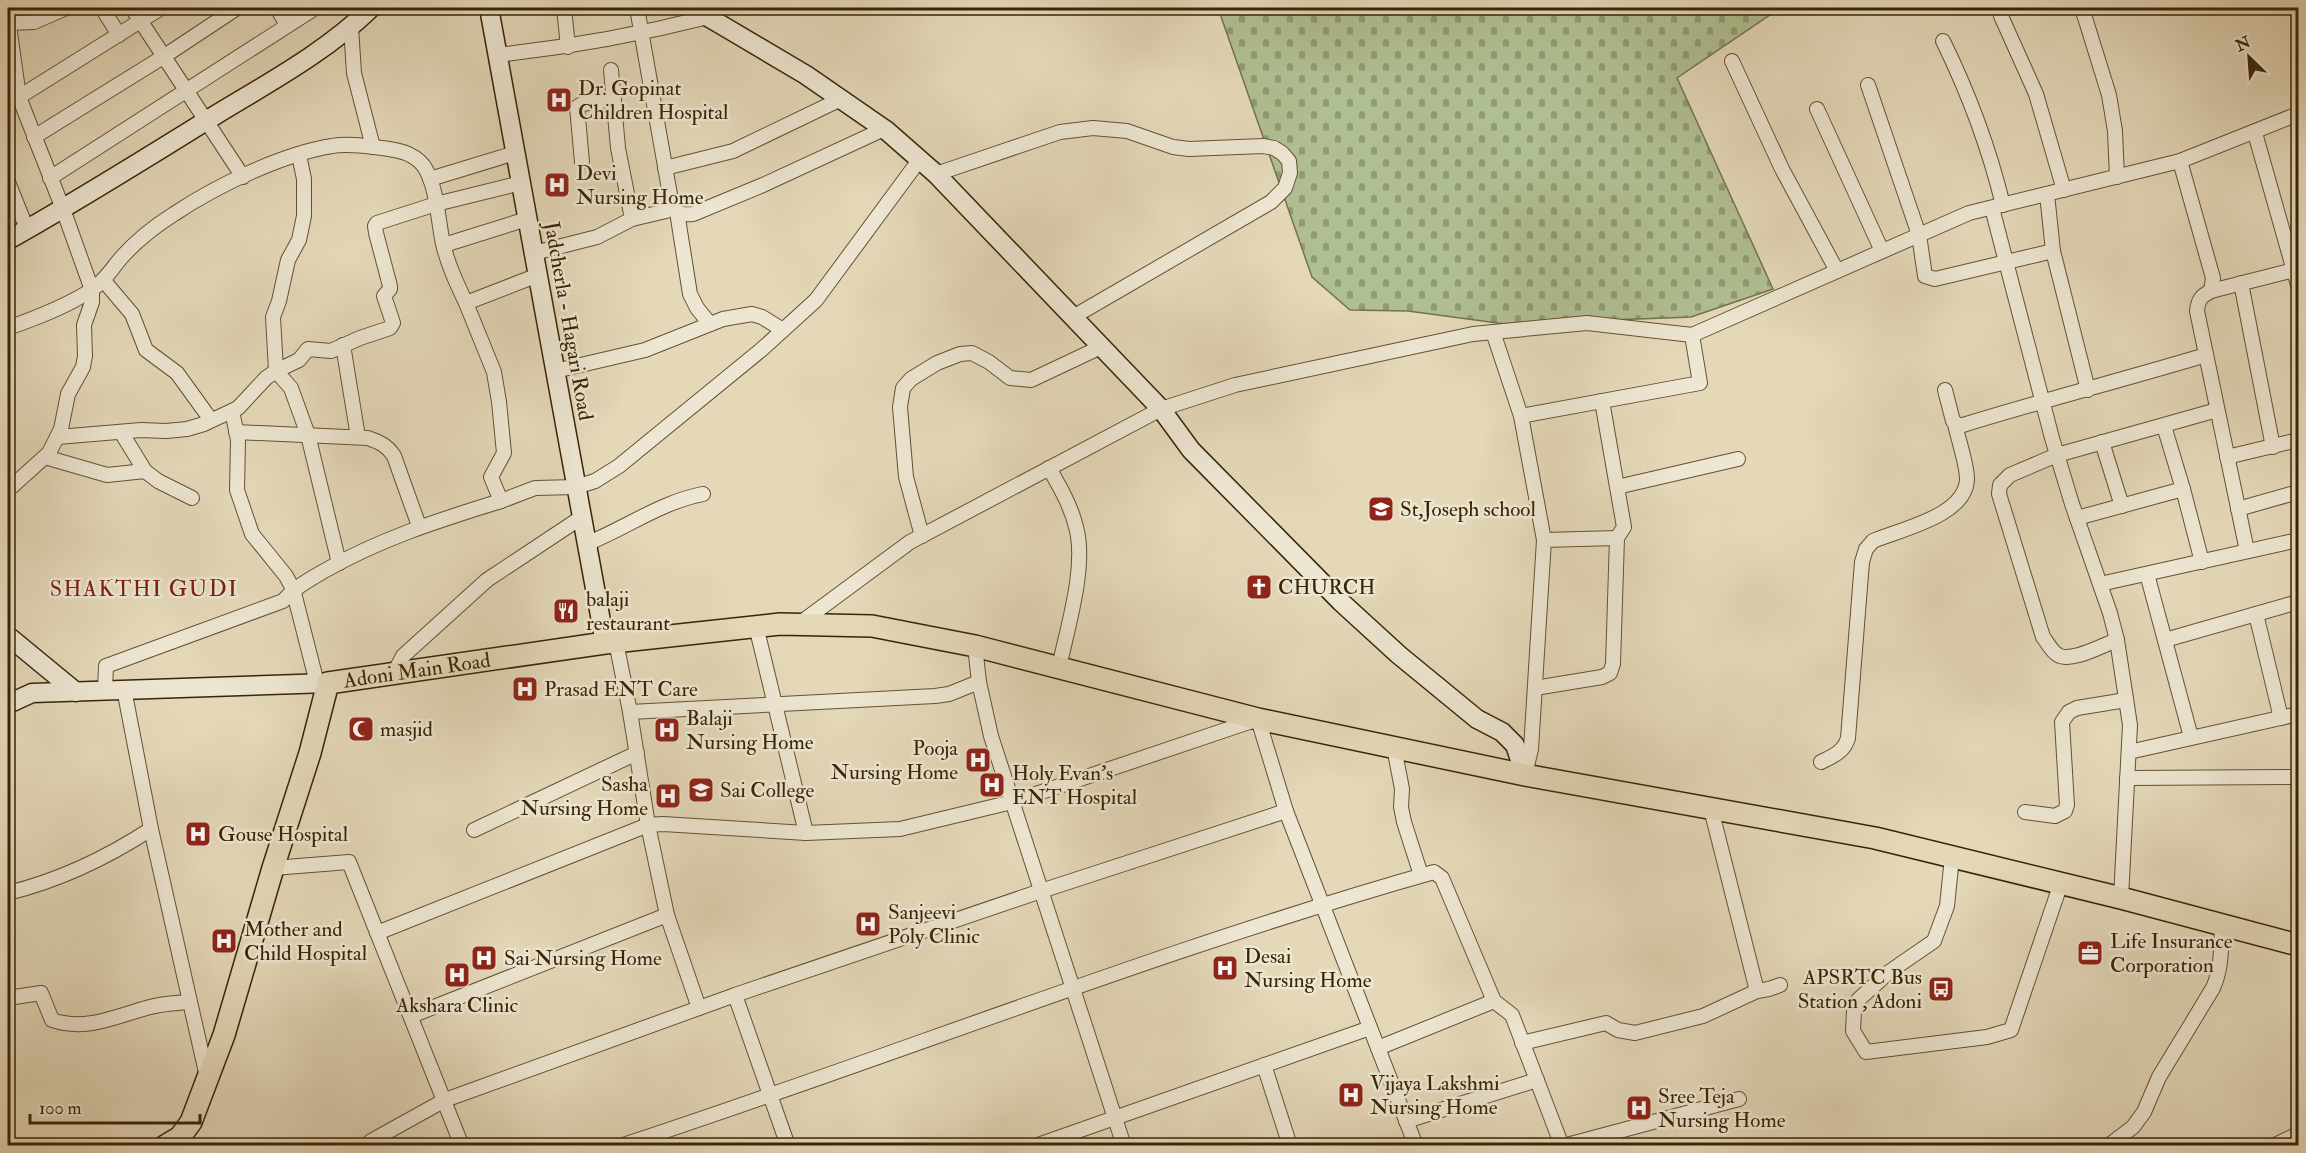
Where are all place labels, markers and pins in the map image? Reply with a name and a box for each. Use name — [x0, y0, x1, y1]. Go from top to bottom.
place label: Dr. Gopinat Children Hospital — [578, 75, 729, 126]
hospital icon: Dr. Gopinat Children Hospital — [544, 85, 574, 115]
place label: Devi Nursing Home — [576, 160, 704, 211]
hospital icon: Devi Nursing Home — [542, 170, 572, 200]
school or university icon: St,Joseph school — [1366, 494, 1396, 524]
place label: St,Joseph school — [1400, 496, 1536, 523]
church icon: CHURCH — [1244, 572, 1274, 602]
place label: CHURCH — [1278, 574, 1375, 601]
place label: balaji restaurant — [586, 586, 670, 637]
restaurant icon: balaji restaurant — [551, 596, 581, 626]
hospital icon: Prasad ENT Care — [510, 674, 540, 704]
place label: Prasad ENT Care — [544, 676, 698, 703]
place label: Balaji Nursing Home — [686, 705, 814, 756]
mosque icon: masjid — [346, 714, 376, 744]
hospital icon: Balaji Nursing Home — [652, 715, 682, 745]
place label: masjid — [380, 716, 433, 743]
place label: Pooja Nursing Home — [831, 735, 958, 786]
hospital icon: Pooja Nursing Home — [963, 745, 993, 775]
place label: Holy Evan's ENT Hospital — [1012, 760, 1138, 811]
hospital icon: Holy Evan's ENT Hospital — [977, 770, 1007, 800]
place label: Sasha Nursing Home — [521, 771, 648, 822]
school or university icon: Sai College — [686, 775, 716, 805]
place label: Sai College — [720, 777, 815, 804]
hospital icon: Sasha Nursing Home — [653, 781, 683, 811]
hospital icon: Gouse Hospital — [183, 819, 213, 849]
place label: Gouse Hospital — [218, 821, 349, 848]
place label: Sanjeevi Poly Clinic — [888, 899, 980, 950]
hospital icon: Sanjeevi Poly Clinic — [853, 909, 883, 939]
place label: Mother and Child Hospital — [244, 916, 368, 967]
hospital icon: Mother and Child Hospital — [209, 926, 239, 956]
place label: Life Insurance Corporation — [2110, 928, 2233, 979]
office icon: Life Insurance Corporation — [2075, 938, 2105, 968]
hospital icon: Sai Nursing Home — [469, 943, 499, 973]
place label: Desai Nursing Home — [1244, 943, 1372, 994]
place label: Sai Nursing Home — [504, 945, 662, 972]
hospital icon: Desai Nursing Home — [1210, 953, 1240, 983]
hospital icon: Akshara Clinic — [442, 960, 472, 990]
place label: APSRTC Bus Station , Adoni — [1798, 964, 1922, 1015]
bus stop icon: APSRTC Bus Station , Adoni — [1926, 974, 1956, 1004]
place label: Akshara Clinic — [395, 992, 519, 1019]
place label: Vijaya Lakshmi Nursing Home — [1370, 1070, 1500, 1121]
hospital icon: Vijaya Lakshmi Nursing Home — [1336, 1080, 1366, 1110]
place label: Sree Teja Nursing Home — [1658, 1083, 1786, 1134]
hospital icon: Sree Teja Nursing Home — [1624, 1093, 1654, 1123]

